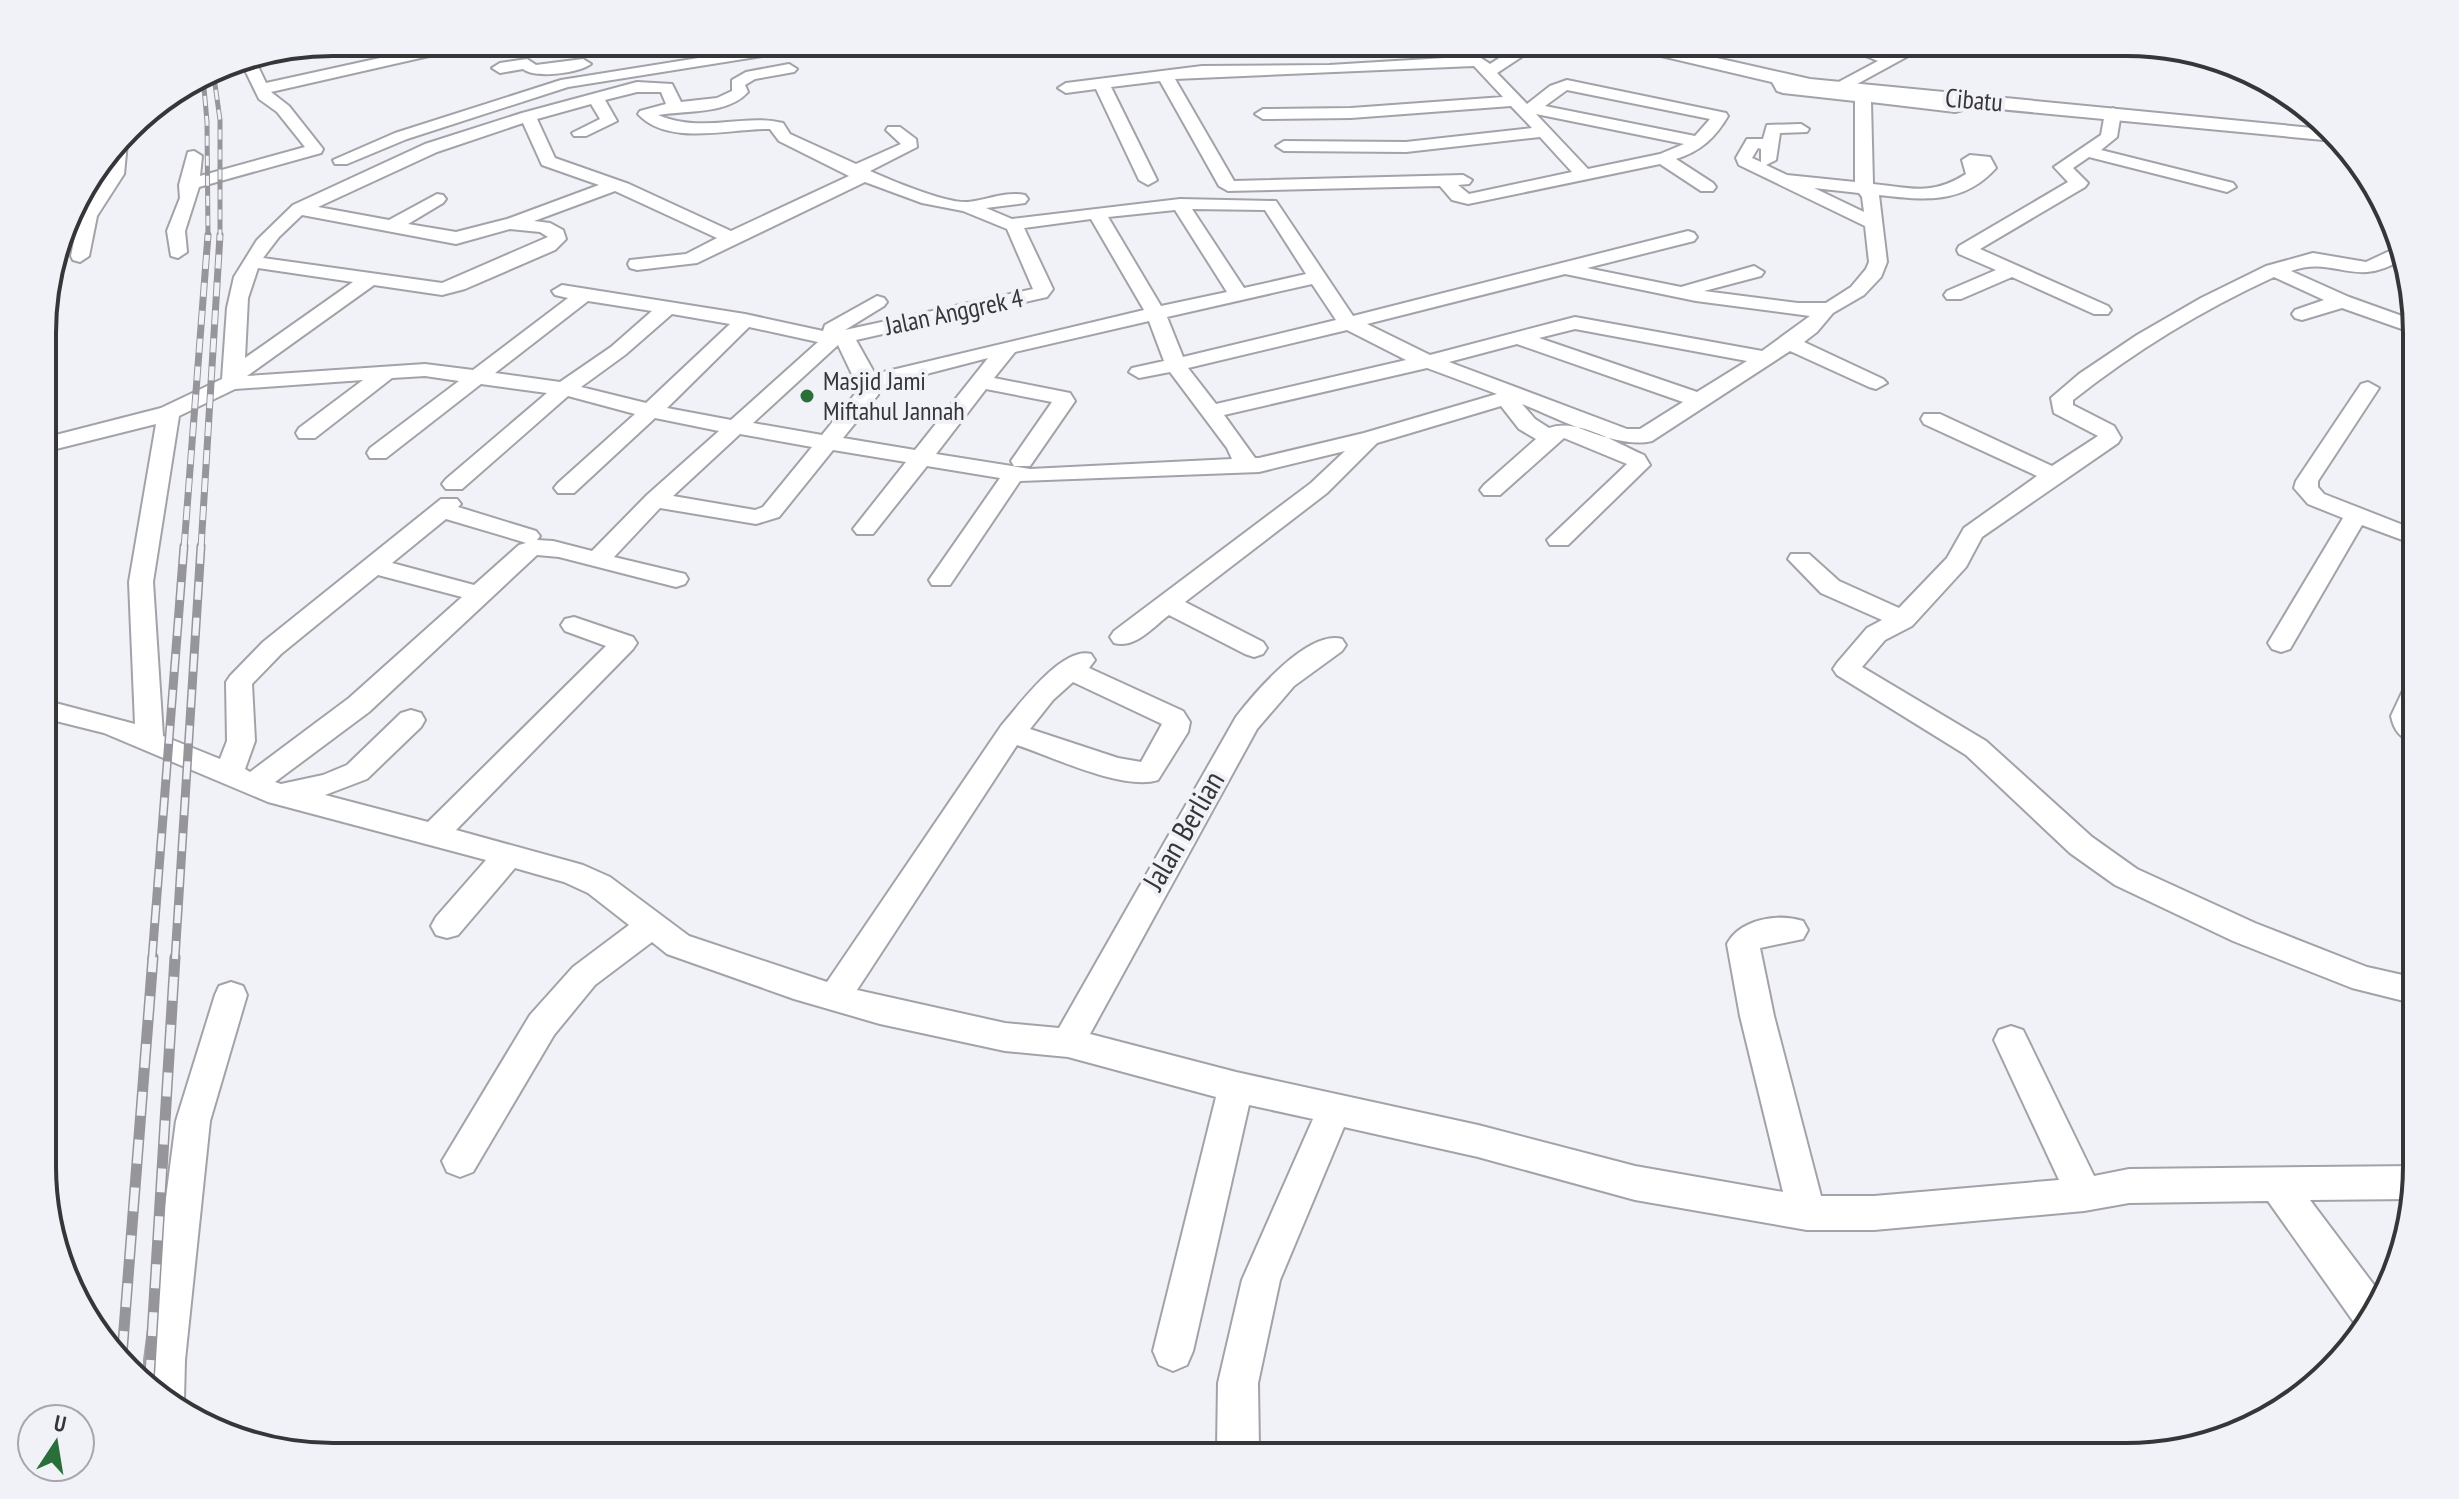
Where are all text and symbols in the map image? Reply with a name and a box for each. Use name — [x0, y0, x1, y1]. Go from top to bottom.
street label: Cibatu — [1944, 81, 2004, 118]
street label: Jalan Anggrek 4 — [881, 281, 1026, 342]
place label: Masjid Jami Miftahul Jannah — [823, 364, 965, 427]
marker: Masjid Jami Miftahul Jannah — [798, 387, 816, 405]
street label: Jalan Berlian — [1133, 764, 1232, 898]
north arrow — [16, 1403, 96, 1483]
text: U — [52, 1409, 69, 1438]

